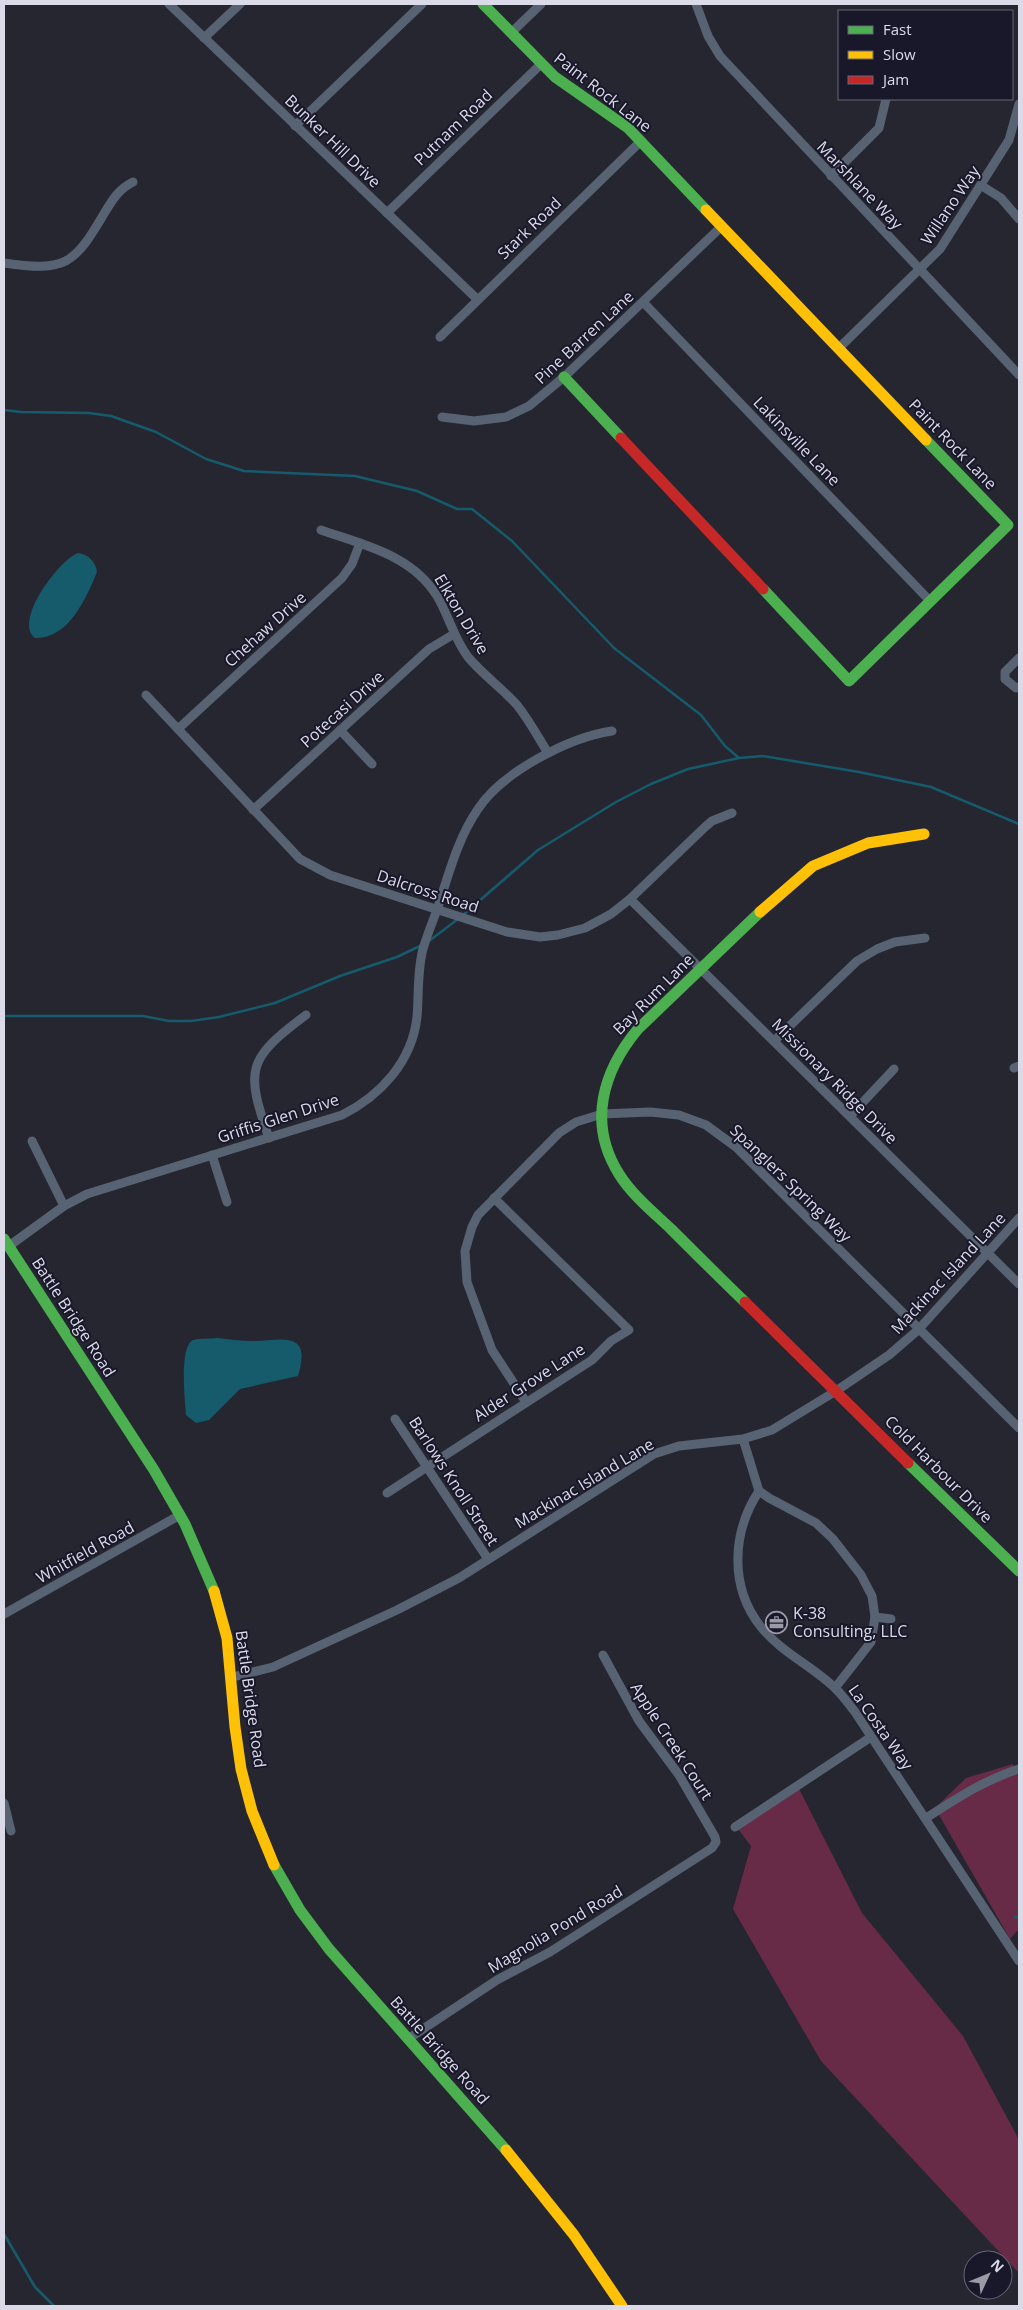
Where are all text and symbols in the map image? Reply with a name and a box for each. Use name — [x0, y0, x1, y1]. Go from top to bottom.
legend — [838, 10, 1013, 100]
text: Fast — [883, 19, 912, 39]
text: Slow — [883, 44, 916, 64]
street label: Paint Rock Lane — [550, 47, 656, 137]
text: Jam — [881, 69, 909, 89]
street label: Putnam Road — [409, 84, 497, 170]
street label: Bunker Hill Drive — [280, 90, 386, 192]
street label: Marshlane Way — [812, 136, 908, 235]
street label: Willano Way — [915, 160, 985, 249]
street label: Stark Road — [492, 192, 566, 264]
street label: Pine Barren Lane — [530, 285, 638, 389]
street label: Lakinsville Lane — [749, 391, 845, 491]
street label: Paint Rock Lane — [904, 394, 1002, 494]
street label: Elkton Drive — [429, 570, 495, 658]
street label: Chehaw Drive — [219, 586, 311, 672]
street label: Potecasi Drive — [295, 666, 389, 752]
street label: Dalcross Road — [374, 864, 482, 918]
street label: Bay Rum Lane — [608, 949, 698, 1039]
street label: Missionary Ridge Drive — [767, 1013, 903, 1149]
street label: Griffis Glen Drive — [214, 1088, 342, 1148]
street label: Spanglers Spring Way — [726, 1119, 857, 1247]
street label: Mackinac Island Lane — [886, 1207, 1010, 1339]
street label: Battle Bridge Road — [27, 1253, 121, 1381]
street label: Alder Grove Lane — [469, 1338, 589, 1426]
street label: Cold Harbour Drive — [880, 1410, 998, 1528]
street label: Barlows Knoll Street — [404, 1412, 504, 1550]
street label: Mackinac Island Lane — [510, 1433, 658, 1533]
street label: Whitfield Road — [32, 1516, 138, 1588]
place label: K-38 Consulting, LLC — [793, 1602, 907, 1642]
office icon: K-38 Consulting, LLC — [765, 1610, 789, 1634]
street label: Battle Bridge Road — [230, 1629, 272, 1769]
street label: Apple Creek Court — [626, 1678, 718, 1804]
street label: La Costa Way — [844, 1680, 919, 1775]
street label: Magnolia Pond Road — [483, 1880, 627, 1978]
street label: Battle Bridge Road — [385, 1991, 495, 2109]
north arrow — [963, 2250, 1013, 2300]
text: N — [987, 2255, 1009, 2276]

